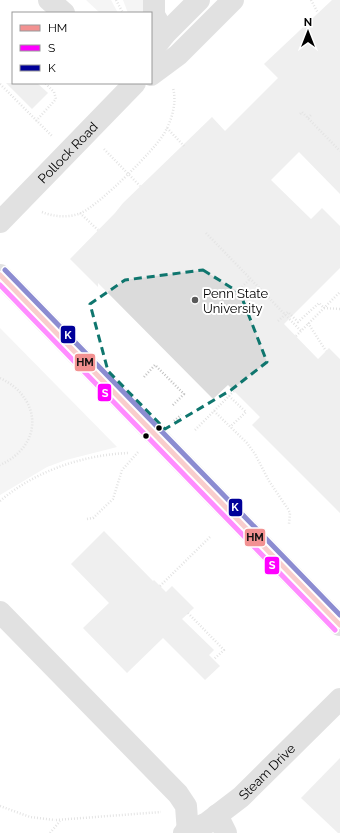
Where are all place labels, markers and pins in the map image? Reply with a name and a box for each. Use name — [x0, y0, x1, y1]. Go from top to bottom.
place label: Penn State University — [203, 286, 268, 316]
marker: Penn State University — [190, 295, 200, 305]
unlabelled marker — [154, 423, 164, 433]
unlabelled marker — [141, 431, 151, 441]

